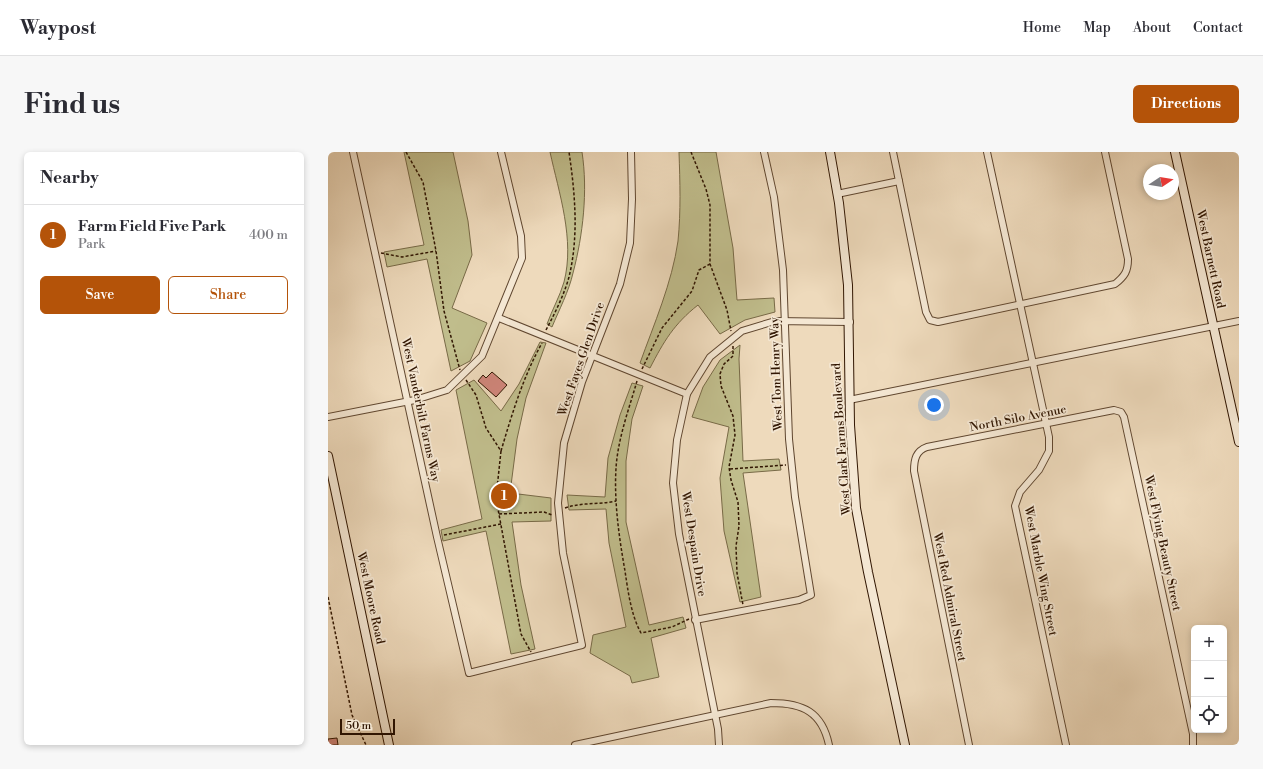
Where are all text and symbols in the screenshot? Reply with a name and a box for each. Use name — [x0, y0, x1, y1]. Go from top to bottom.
text: Waypost — [20, 16, 96, 40]
text: Home — [1023, 19, 1061, 37]
text: Map — [1083, 19, 1111, 37]
text: About — [1133, 19, 1171, 37]
text: Contact — [1193, 19, 1243, 37]
button: Directions — [1133, 85, 1239, 123]
text: Find us — [24, 87, 120, 122]
north arrow — [1143, 164, 1179, 200]
text: Nearby — [40, 167, 99, 189]
street label: West Barnett Road — [1193, 208, 1228, 310]
text: Farm Field Five Park — [78, 217, 226, 236]
text: 1 — [50, 227, 56, 243]
text: 400 m — [249, 227, 288, 243]
text: Park — [78, 236, 105, 252]
button: Save — [40, 276, 160, 314]
button: Share — [168, 276, 288, 314]
street label: West Fayes Glen Drive — [555, 300, 608, 419]
street label: West Tom Henry Way — [767, 317, 786, 432]
street label: West Vanderbilt Farms Way — [398, 336, 443, 484]
street label: West Clark Farms Boulevard — [829, 362, 854, 516]
your location — [924, 395, 944, 415]
street label: North Silo Avenue — [968, 402, 1068, 435]
street label: West Flying Beauty Street — [1141, 473, 1184, 613]
pin: 1 — [491, 481, 517, 511]
street label: West Despain Drive — [678, 490, 709, 598]
street label: West Marble Wing Street — [1020, 504, 1061, 638]
street label: West Red Admiral Street — [929, 530, 970, 664]
street label: West Moore Road — [353, 550, 388, 646]
map controls — [1191, 625, 1227, 733]
button: + — [1191, 625, 1227, 661]
button: − — [1191, 661, 1227, 697]
button: locate — [1191, 697, 1227, 733]
scale bar — [340, 717, 395, 736]
text: 50 m — [346, 719, 371, 733]

